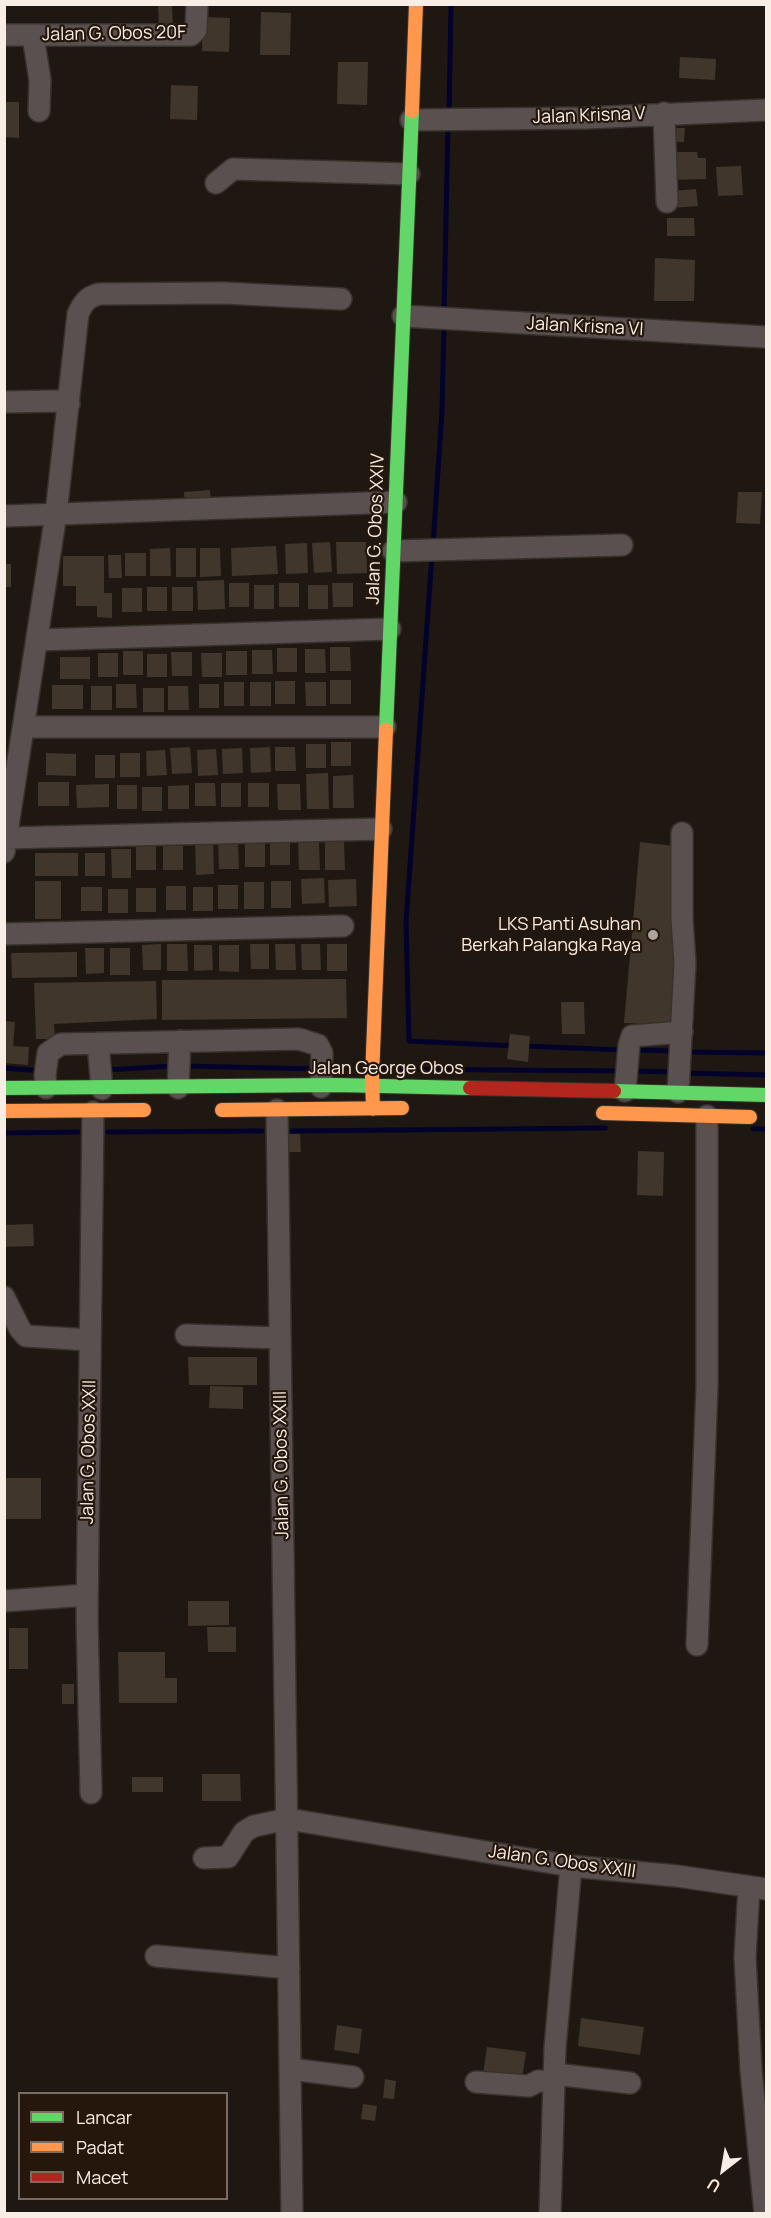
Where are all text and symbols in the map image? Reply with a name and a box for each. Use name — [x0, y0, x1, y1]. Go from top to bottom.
street label: Jalan G. Obos 20F — [42, 22, 186, 46]
street label: Jalan Krisna V — [532, 103, 646, 129]
street label: Jalan Krisna VI — [526, 313, 644, 341]
street label: Jalan G. Obos XXIV — [363, 453, 389, 605]
place label: LKS Panti Asuhan Berkah Palangka Raya — [461, 914, 641, 956]
marker: LKS Panti Asuhan Berkah Palangka Raya — [646, 928, 660, 942]
street label: Jalan George Obos — [308, 1058, 464, 1080]
street label: Jalan G. Obos XXII — [77, 1380, 101, 1524]
street label: Jalan G. Obos XXIII — [270, 1391, 294, 1539]
street label: Jalan G. Obos XXIII — [487, 1841, 637, 1883]
legend — [18, 2092, 228, 2200]
text: Lancar — [76, 2105, 132, 2129]
text: Padat — [76, 2135, 124, 2159]
north arrow — [693, 2140, 753, 2200]
text: Macet — [76, 2165, 129, 2189]
text: U — [703, 2173, 724, 2198]

